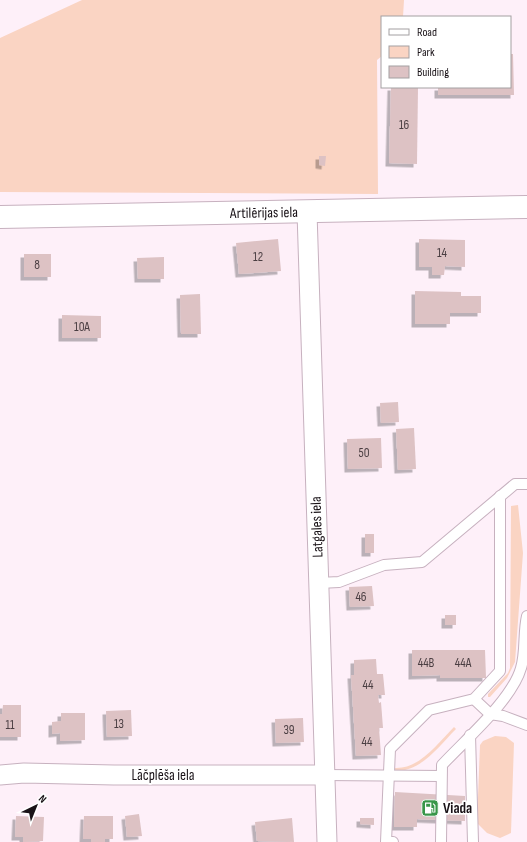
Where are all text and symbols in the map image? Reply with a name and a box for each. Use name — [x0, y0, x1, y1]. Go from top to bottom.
legend — [381, 16, 511, 88]
text: Road — [417, 25, 437, 40]
text: Park — [417, 45, 435, 60]
text: Building — [417, 65, 449, 80]
house number: 16 — [399, 117, 409, 133]
street label: Artilērijas iela — [229, 203, 298, 223]
house number: 14 — [437, 245, 448, 261]
house number: 12 — [253, 249, 263, 265]
house number: 8 — [34, 257, 40, 273]
house number: 10A — [74, 319, 90, 335]
house number: 50 — [358, 445, 370, 461]
street label: Latgales iela — [306, 496, 328, 558]
house number: 46 — [355, 589, 367, 605]
house number: 44B — [418, 655, 435, 671]
house number: 44A — [455, 655, 472, 671]
house number: 44 — [363, 677, 374, 693]
house number: 13 — [114, 716, 124, 732]
house number: 11 — [5, 717, 15, 733]
house number: 39 — [283, 722, 295, 738]
house number: 44 — [362, 734, 373, 750]
street label: Lāčplēša iela — [131, 766, 195, 785]
north arrow — [16, 786, 56, 826]
text: N — [36, 792, 49, 806]
fuel station icon: Viada — [420, 798, 440, 818]
place label: Viada — [443, 799, 472, 818]

